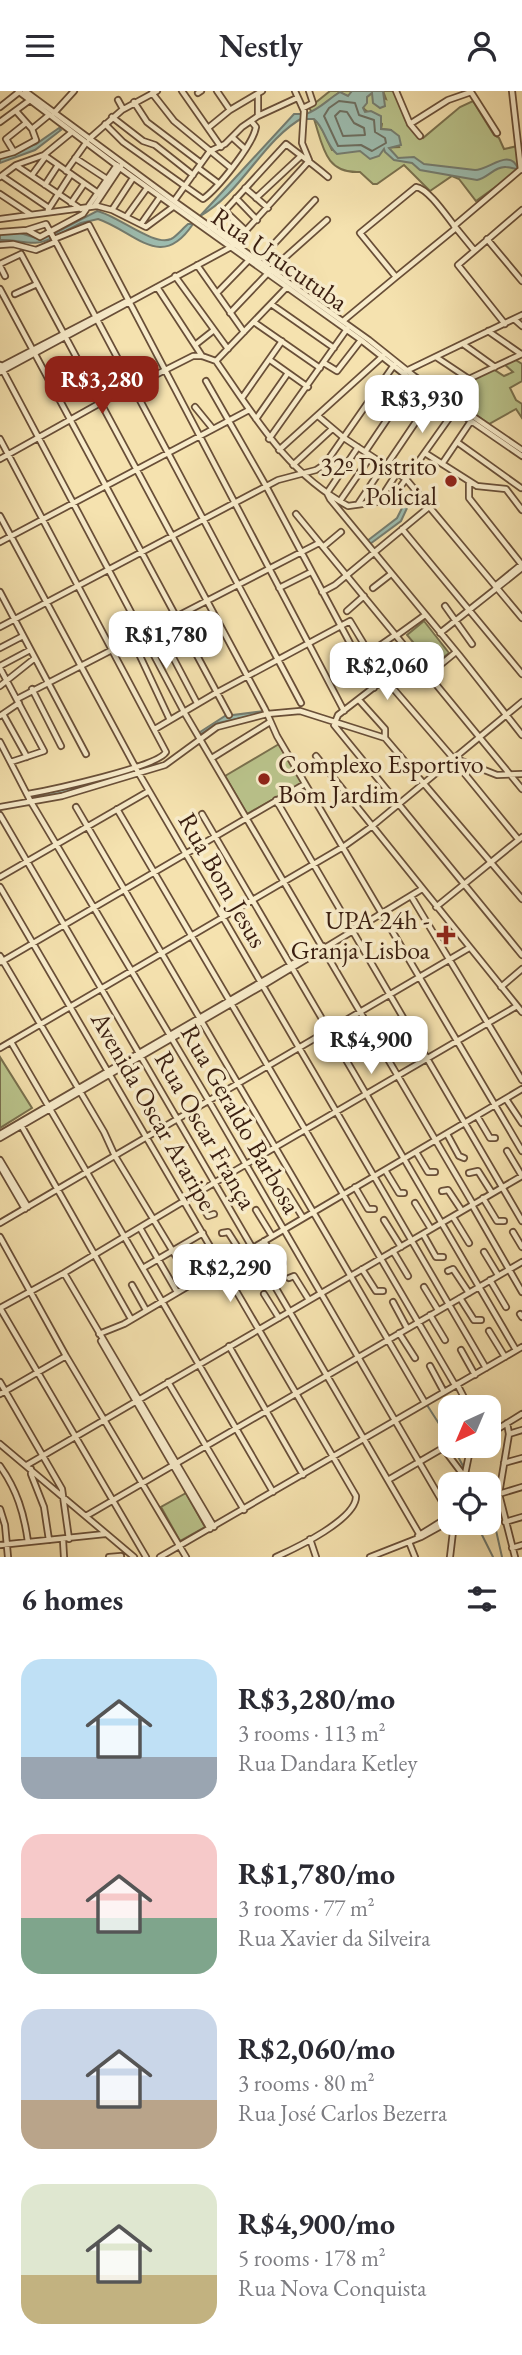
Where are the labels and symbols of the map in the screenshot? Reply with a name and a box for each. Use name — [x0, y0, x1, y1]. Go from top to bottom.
street label: Rua Urucutuba — [205, 200, 355, 319]
pin: R$3,280 — [37, 357, 167, 416]
pin: R$3,930 — [357, 375, 487, 435]
place label: 32º Distrito Policial — [320, 449, 437, 513]
marker: 32º Distrito Policial — [443, 473, 459, 489]
pin: R$1,780 — [101, 611, 231, 671]
pin: R$2,060 — [322, 643, 452, 702]
place label: Complexo Esportivo Bom Jardim — [278, 747, 484, 811]
marker: Complexo Esportivo Bom Jardim — [256, 771, 272, 787]
street label: Rua Bom Jesus — [171, 806, 275, 954]
place label: UPA 24h - Granja Lisboa — [291, 903, 431, 967]
marker: UPA 24h - Granja Lisboa — [436, 925, 456, 945]
street label: Avenida Oscar Araripe — [83, 1005, 225, 1217]
pin: R$4,900 — [306, 1017, 436, 1076]
street label: Rua Geraldo Barbosa — [173, 1018, 309, 1220]
street label: Rua Oscar França — [147, 1045, 265, 1216]
pin: R$2,290 — [165, 1245, 295, 1304]
north arrow — [438, 1395, 500, 1458]

